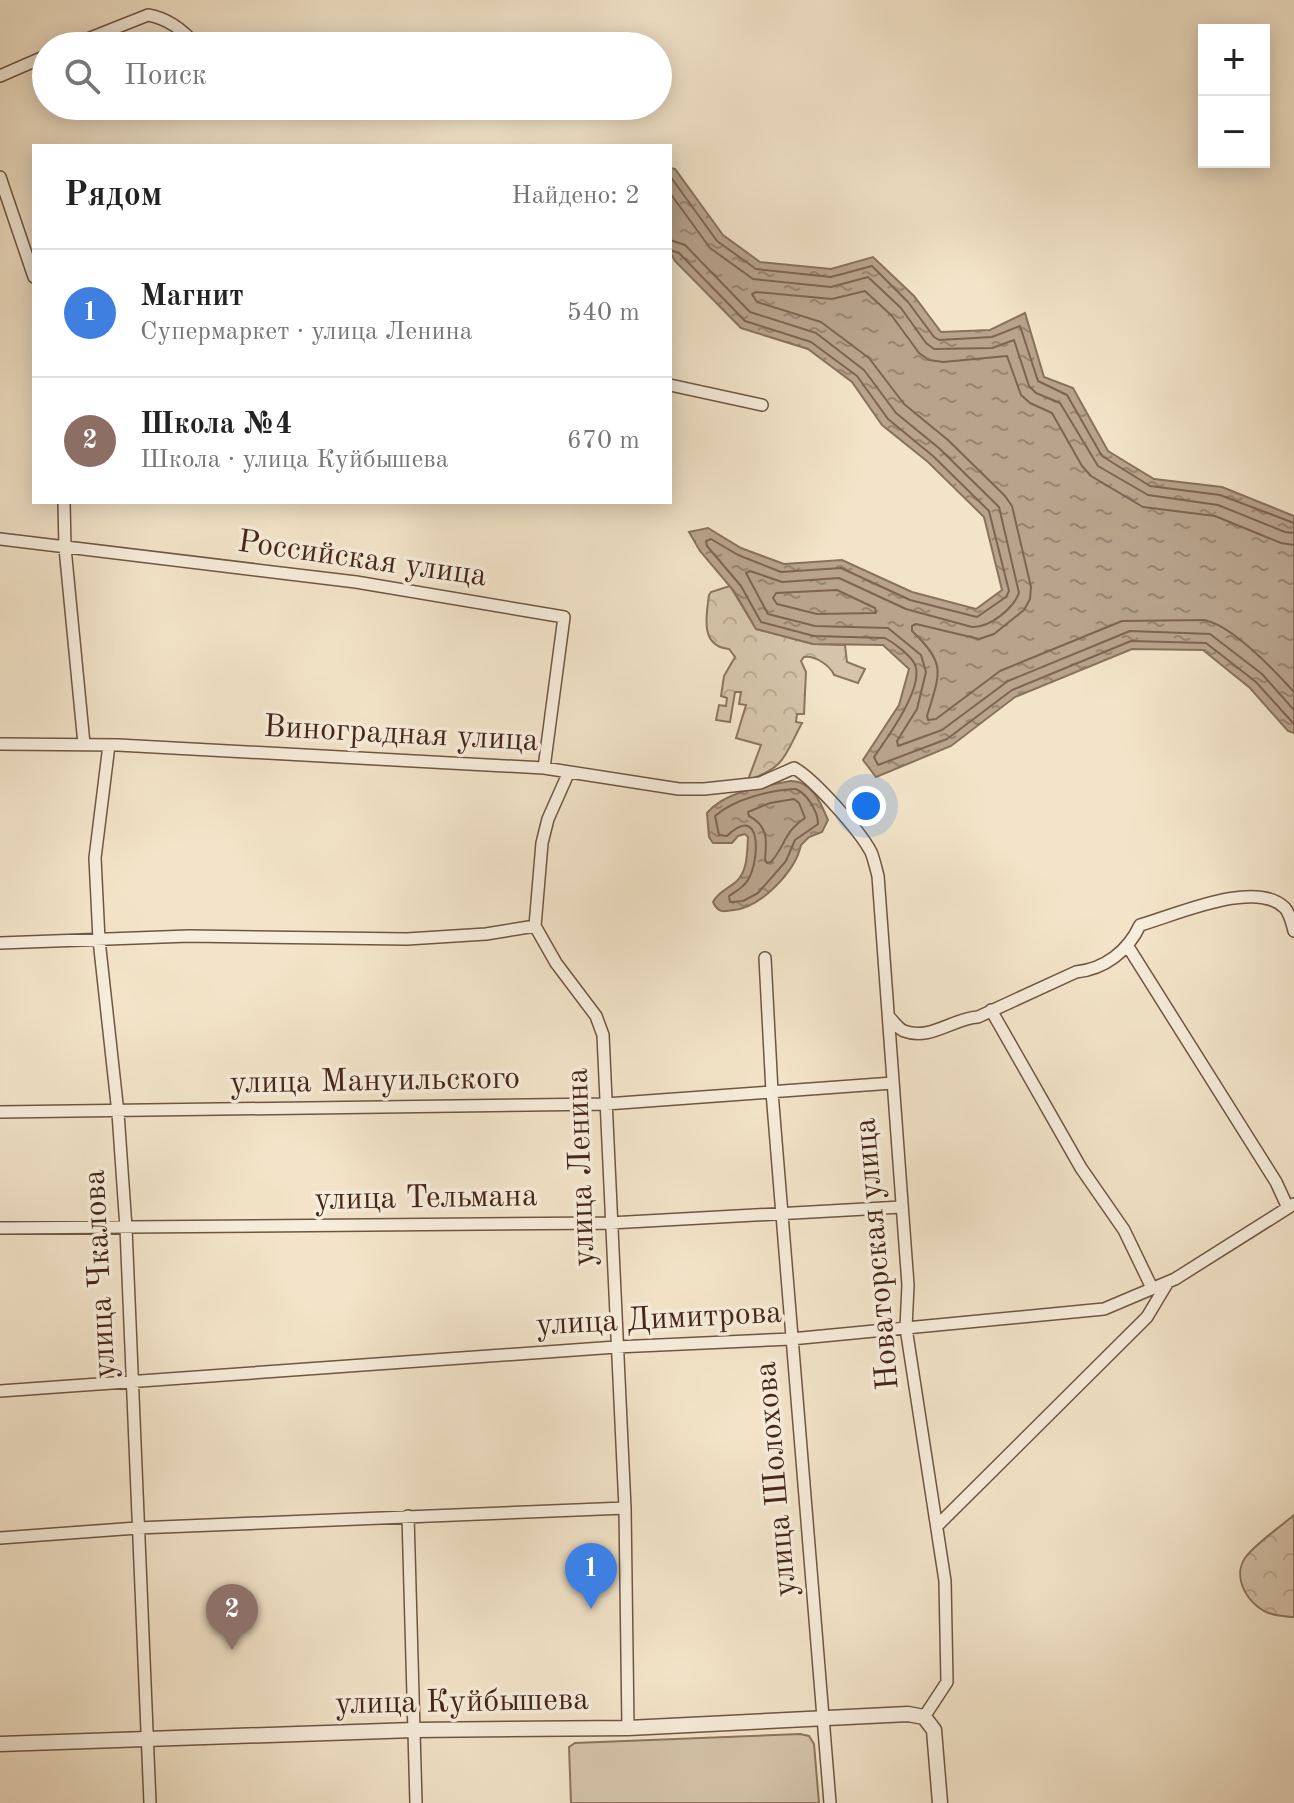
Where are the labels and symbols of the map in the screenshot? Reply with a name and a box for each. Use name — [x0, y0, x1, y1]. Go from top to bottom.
street label: Российская улица — [235, 527, 489, 593]
street label: Виноградная улица — [263, 712, 540, 758]
your location — [846, 786, 886, 826]
street label: улица Мануильского — [230, 1063, 520, 1101]
street label: улица Ленина — [563, 1067, 601, 1267]
street label: Новаторская улица — [850, 1116, 906, 1391]
street label: улица Чкалова — [80, 1168, 122, 1379]
street label: улица Тельмана — [314, 1181, 538, 1217]
street label: улица Димитрова — [535, 1298, 783, 1342]
street label: улица Шолохова — [751, 1360, 803, 1598]
pin: 1 — [565, 1543, 617, 1609]
pin: 2 — [206, 1584, 258, 1650]
street label: улица Куйбышева — [335, 1685, 589, 1721]

